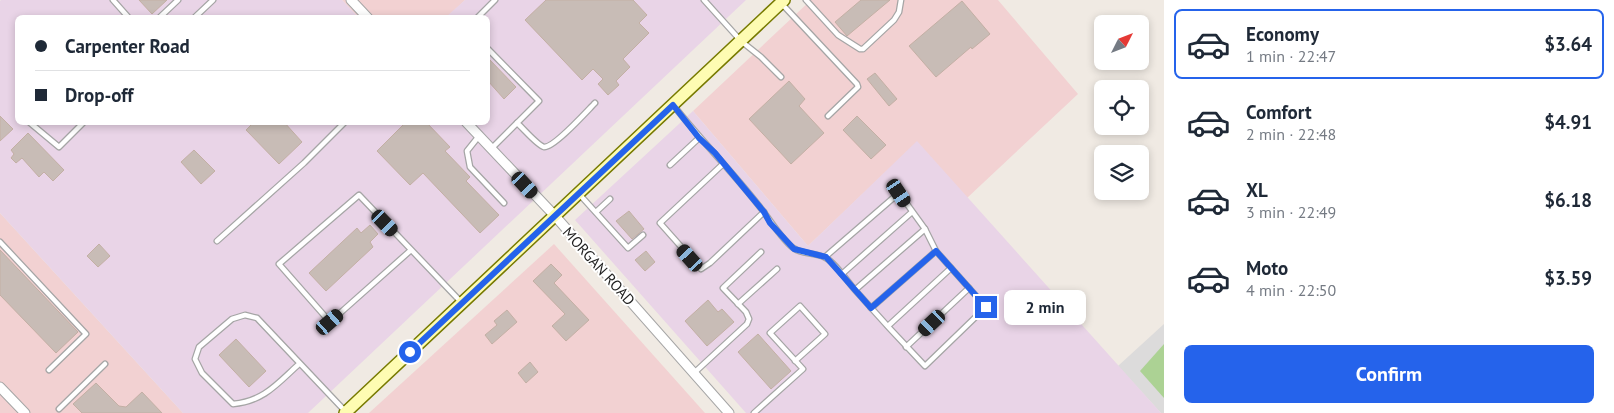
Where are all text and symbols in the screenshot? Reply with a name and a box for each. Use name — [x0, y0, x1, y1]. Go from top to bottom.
north arrow — [1094, 15, 1149, 70]
map controls — [1094, 15, 1149, 200]
icon: car — [1186, 22, 1231, 67]
text: Economy — [1246, 22, 1319, 46]
text: $3.64 — [1544, 32, 1592, 56]
text: Carpenter Road — [65, 34, 190, 58]
text: 1 min · 22:47 — [1246, 46, 1336, 66]
button: locate — [1094, 80, 1149, 135]
text: Drop-off — [65, 83, 133, 107]
icon: car — [1186, 100, 1231, 145]
text: Comfort — [1246, 100, 1312, 124]
text: $4.91 — [1544, 110, 1592, 134]
text: 2 min · 22:48 — [1246, 124, 1336, 144]
button: layers — [1094, 145, 1149, 200]
car — [509, 169, 540, 201]
car — [884, 176, 913, 210]
icon: car — [1186, 178, 1231, 223]
text: XL — [1246, 178, 1268, 202]
text: $6.18 — [1544, 188, 1592, 212]
text: 3 min · 22:49 — [1246, 202, 1336, 222]
car — [369, 207, 400, 239]
street label: MORGAN ROAD — [559, 223, 639, 309]
car — [674, 242, 705, 274]
icon: car — [1186, 256, 1231, 301]
text: Moto — [1246, 256, 1288, 280]
text: $3.59 — [1544, 266, 1592, 290]
text: 4 min · 22:50 — [1246, 280, 1336, 300]
callout: 2 min — [1004, 290, 1086, 324]
route end — [975, 296, 997, 318]
text: 2 min — [1025, 297, 1065, 317]
car — [313, 306, 346, 338]
car — [915, 307, 948, 339]
route start — [399, 341, 421, 363]
button: Confirm — [1184, 345, 1594, 403]

